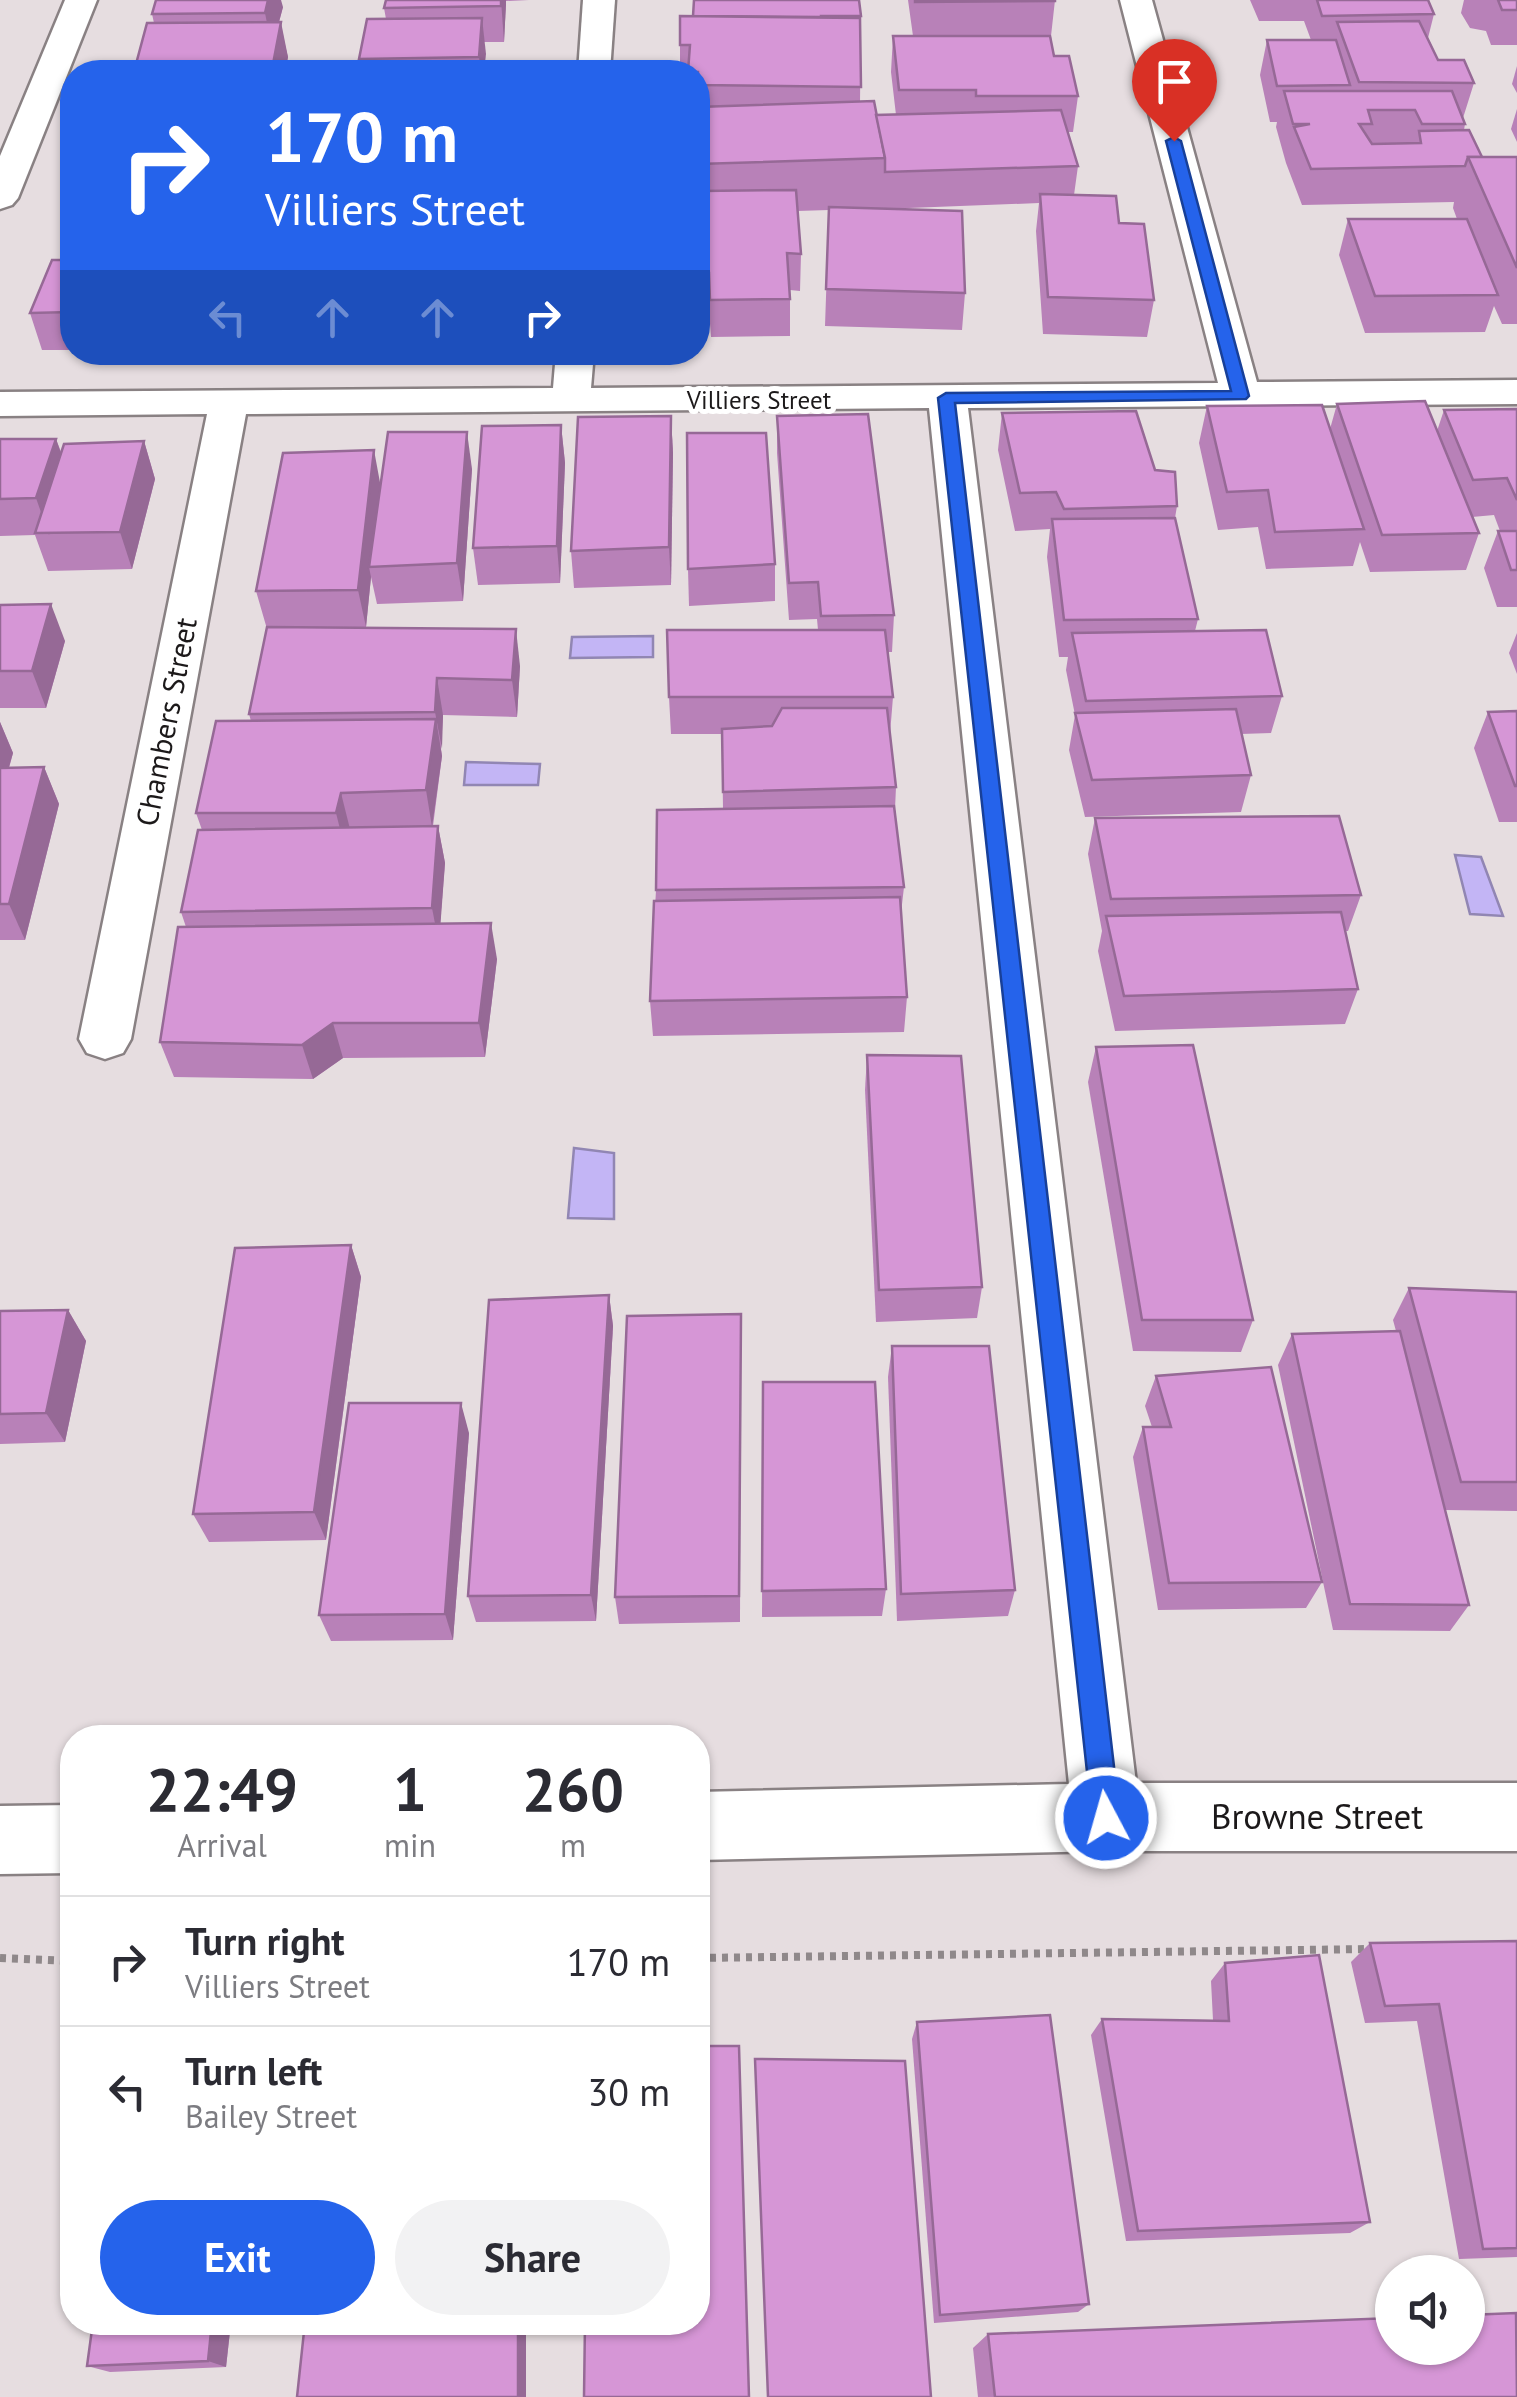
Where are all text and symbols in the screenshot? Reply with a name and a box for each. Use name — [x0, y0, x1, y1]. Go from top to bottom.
pin — [1132, 39, 1217, 142]
icon: arrive — [1147, 54, 1202, 109]
text: 170 m — [265, 91, 458, 181]
icon: right — [100, 100, 230, 230]
text: Villiers Street — [265, 179, 525, 237]
icon: left — [200, 290, 255, 345]
icon: ahead — [305, 290, 360, 345]
icon: ahead — [410, 290, 465, 345]
icon: right — [515, 290, 570, 345]
street label: Villiers Street — [686, 384, 832, 416]
street label: Chambers Street — [126, 614, 205, 829]
text: 22:49 — [146, 1750, 298, 1828]
text: 1 — [393, 1750, 427, 1828]
text: 260 — [522, 1750, 624, 1828]
position arrow — [1054, 1766, 1158, 1870]
street label: Browne Street — [1211, 1793, 1423, 1839]
text: Arrival — [177, 1824, 267, 1866]
text: min — [384, 1824, 436, 1866]
text: m — [560, 1824, 586, 1866]
text: Turn right — [185, 1916, 345, 1965]
icon: right — [100, 1934, 155, 1989]
text: 170 m — [567, 1937, 670, 1986]
text: Villiers Street — [185, 1965, 370, 2007]
text: Turn left — [185, 2046, 322, 2095]
icon: left — [100, 2064, 155, 2119]
text: 30 m — [588, 2067, 670, 2116]
text: Bailey Street — [185, 2095, 357, 2137]
button: Exit — [100, 2200, 375, 2315]
button: Share — [395, 2200, 670, 2315]
map controls — [1375, 2255, 1485, 2365]
button: sound — [1375, 2255, 1485, 2365]

